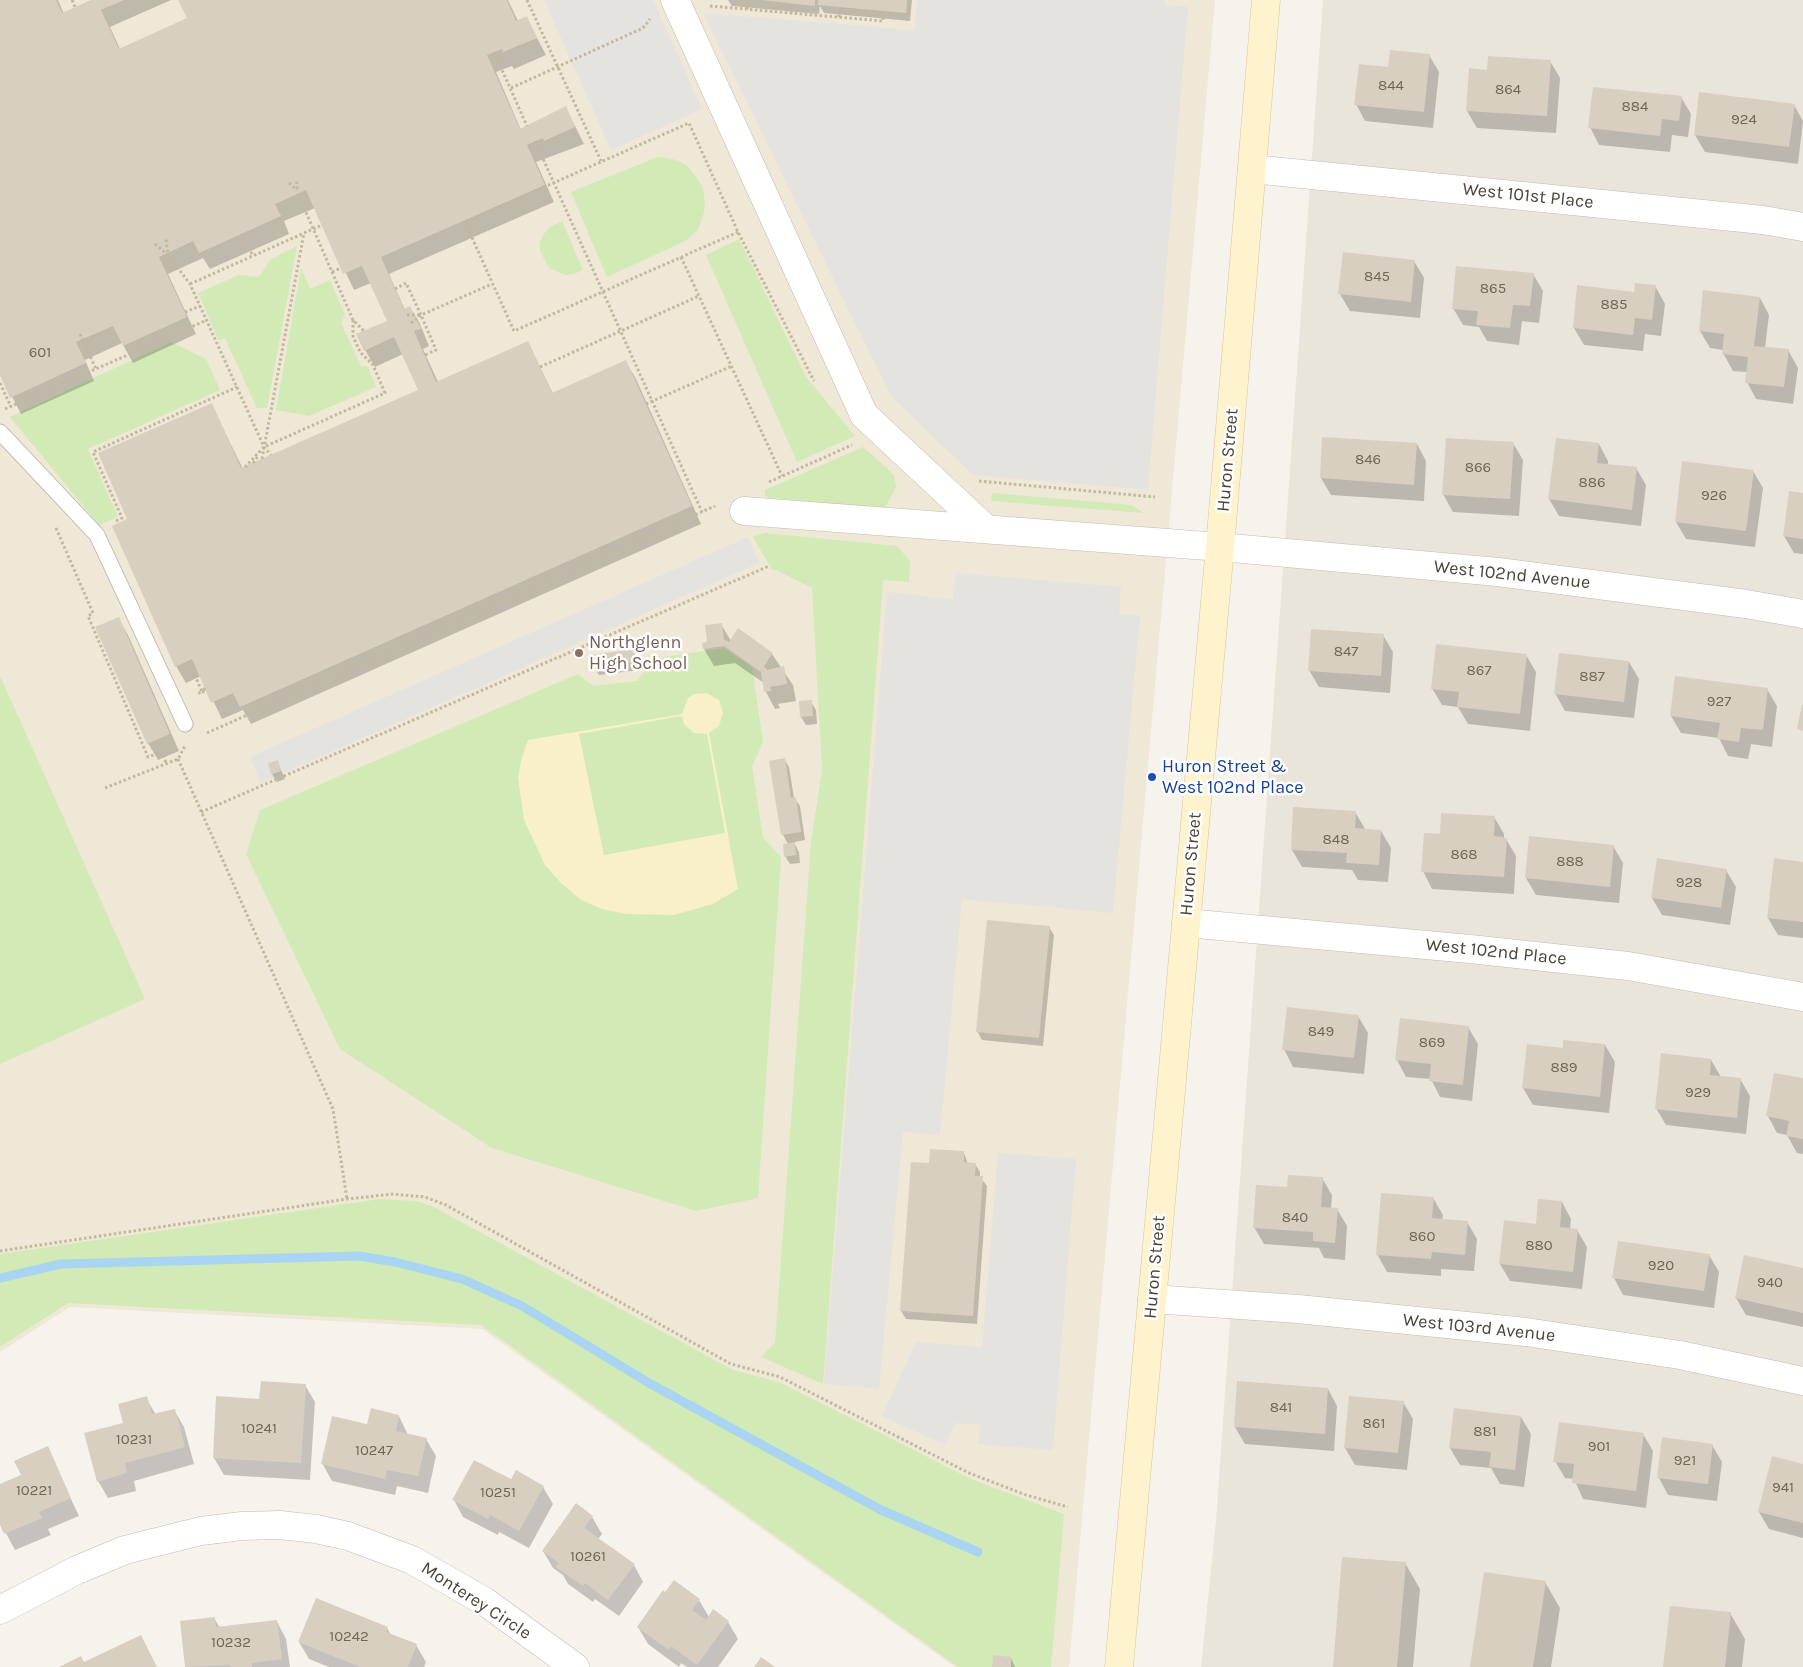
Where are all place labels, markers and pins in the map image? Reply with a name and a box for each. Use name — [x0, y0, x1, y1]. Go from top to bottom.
place label: Northglenn High School — [589, 632, 687, 674]
marker: Northglenn High School — [573, 647, 585, 659]
place label: Huron Street & West 102nd Place — [1162, 756, 1304, 799]
marker: Huron Street & West 102nd Place — [1146, 771, 1158, 783]

